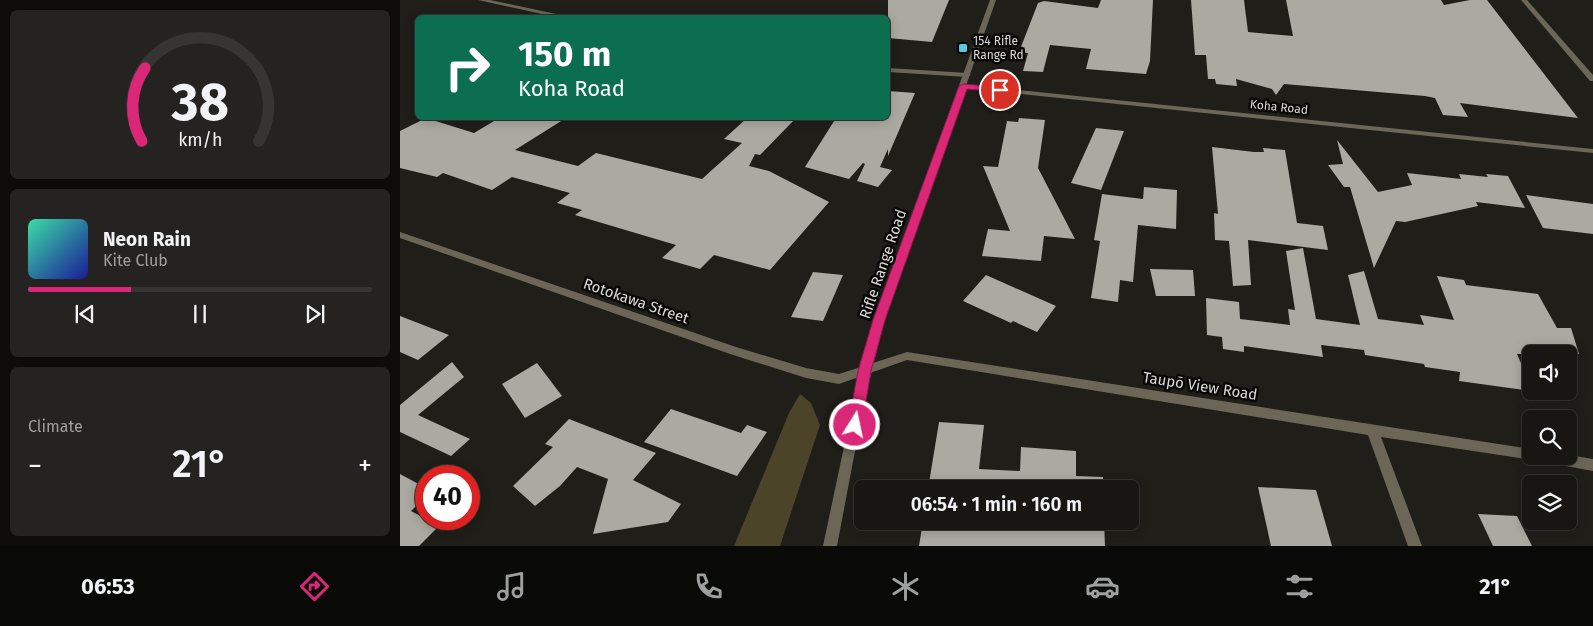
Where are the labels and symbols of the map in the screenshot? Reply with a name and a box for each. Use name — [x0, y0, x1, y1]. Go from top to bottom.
place label: 154 Rifle Range Rd — [973, 34, 1024, 62]
marker: 154 Rifle Range Rd — [957, 42, 969, 54]
pin — [979, 69, 1021, 111]
street label: Koha Road — [1249, 97, 1309, 117]
street label: Rifle Range Road — [856, 207, 910, 321]
street label: Rotokawa Street — [581, 275, 692, 328]
street label: Taupō View Road — [1141, 368, 1259, 404]
position arrow — [828, 398, 880, 450]
speed limit sign: 40 — [415, 465, 480, 530]

